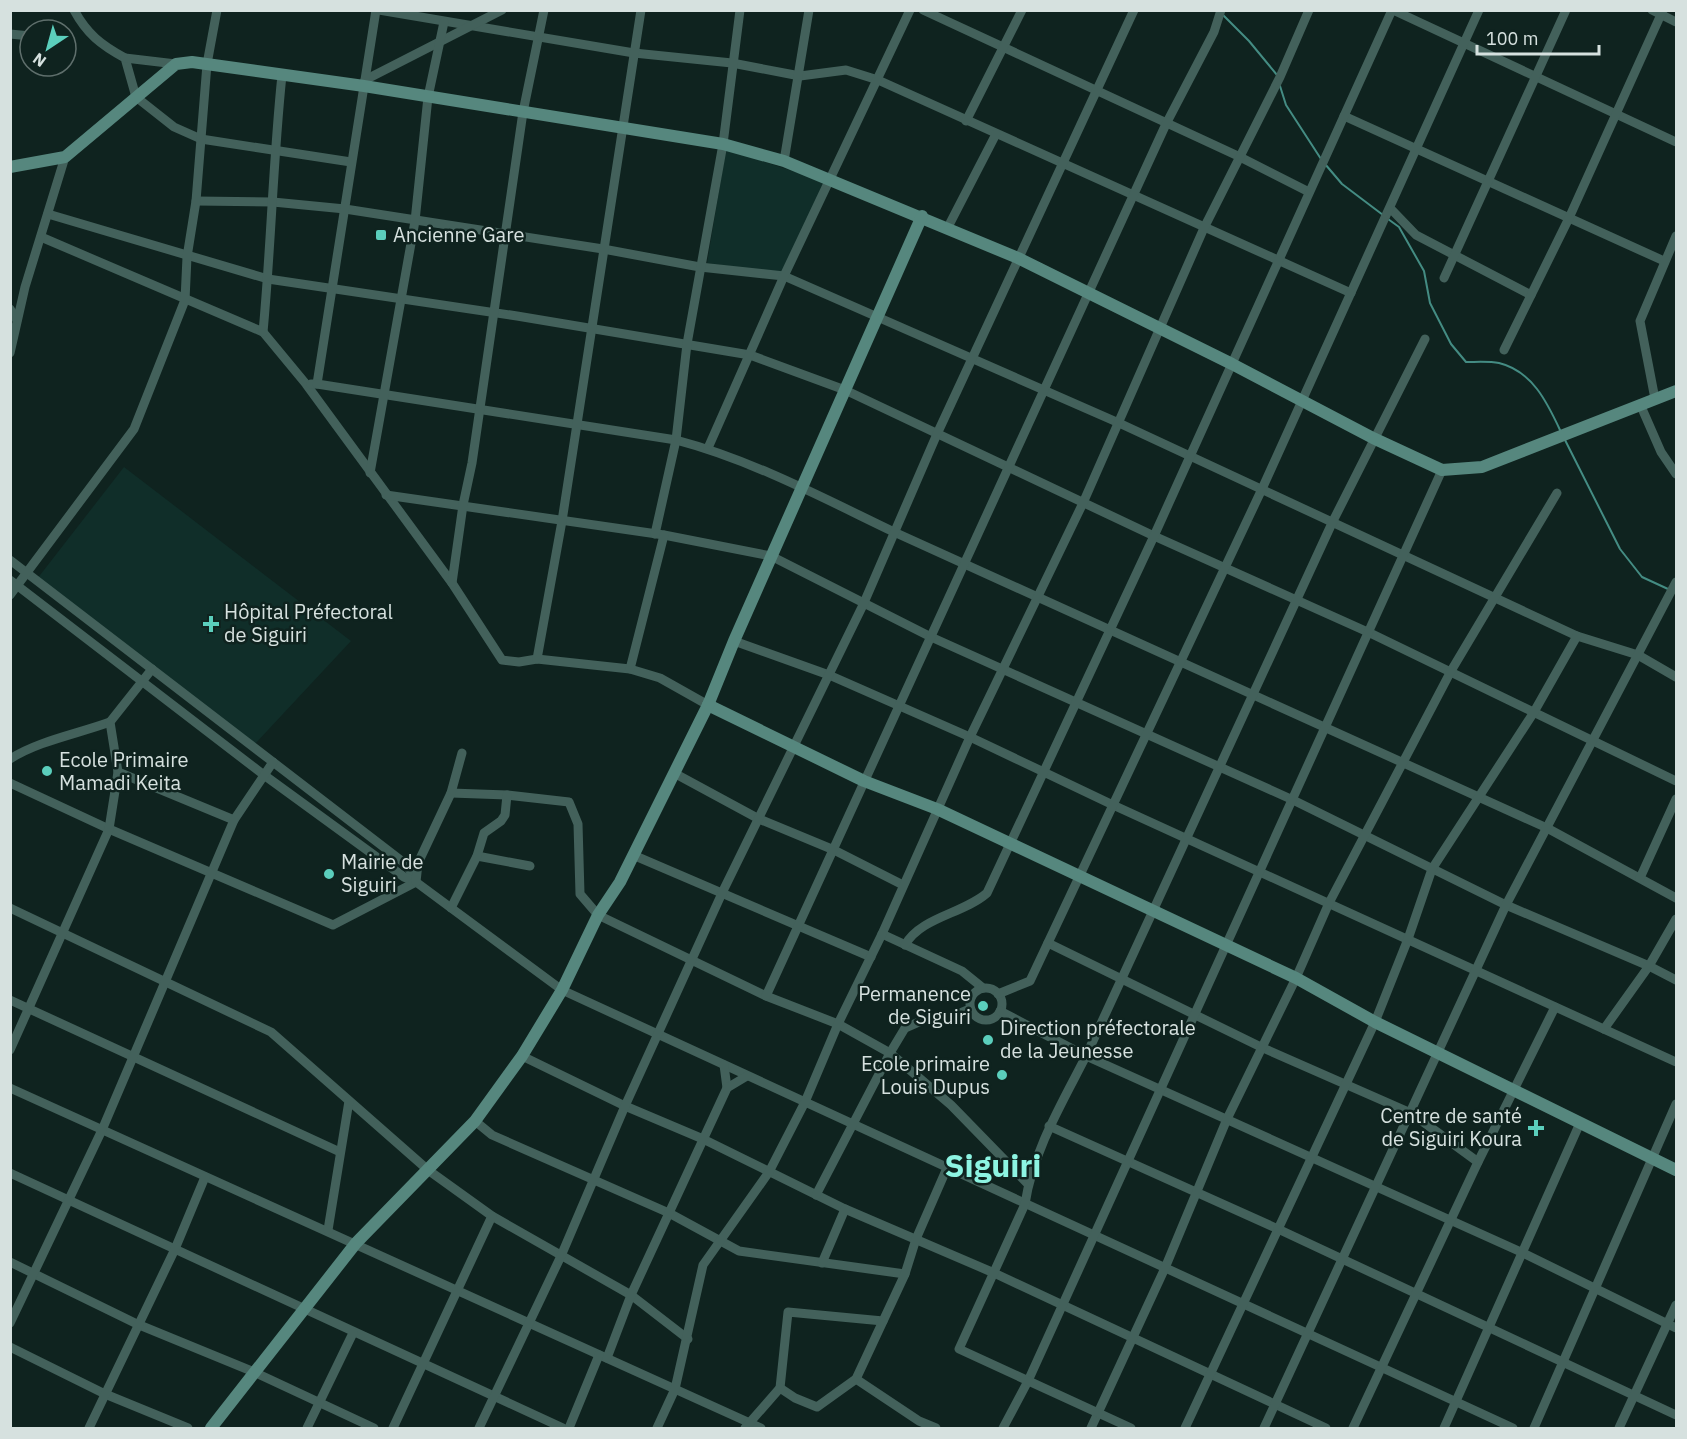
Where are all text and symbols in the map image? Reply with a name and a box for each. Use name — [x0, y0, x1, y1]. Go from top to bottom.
north arrow — [18, 18, 78, 78]
scale bar — [1477, 18, 1598, 56]
text: 100 m — [1486, 27, 1538, 50]
text: N — [29, 49, 50, 72]
place label: Ancienne Gare — [393, 221, 524, 248]
marker: Ancienne Gare — [374, 228, 388, 242]
place label: Hôpital Préfectoral de Siguiri — [224, 598, 393, 648]
marker: Hôpital Préfectoral de Siguiri — [202, 615, 220, 633]
place label: Ecole Primaire Mamadi Keita — [59, 746, 188, 796]
marker: Ecole Primaire Mamadi Keita — [40, 764, 54, 778]
place label: Mairie de Siguiri — [341, 848, 424, 898]
marker: Mairie de Siguiri — [322, 867, 336, 881]
place label: Permanence de Siguiri — [858, 980, 971, 1030]
marker: Permanence de Siguiri — [976, 999, 990, 1013]
place label: Direction préfectorale de la Jeunesse — [1000, 1014, 1196, 1064]
marker: Direction préfectorale de la Jeunesse — [981, 1033, 995, 1047]
place label: Ecole primaire Louis Dupus — [861, 1050, 990, 1100]
marker: Ecole primaire Louis Dupus — [995, 1068, 1009, 1082]
place label: Centre de santé de Siguiri Koura — [1380, 1102, 1522, 1152]
marker: Centre de santé de Siguiri Koura — [1527, 1119, 1545, 1137]
district label: Siguiri — [945, 1144, 1041, 1186]

